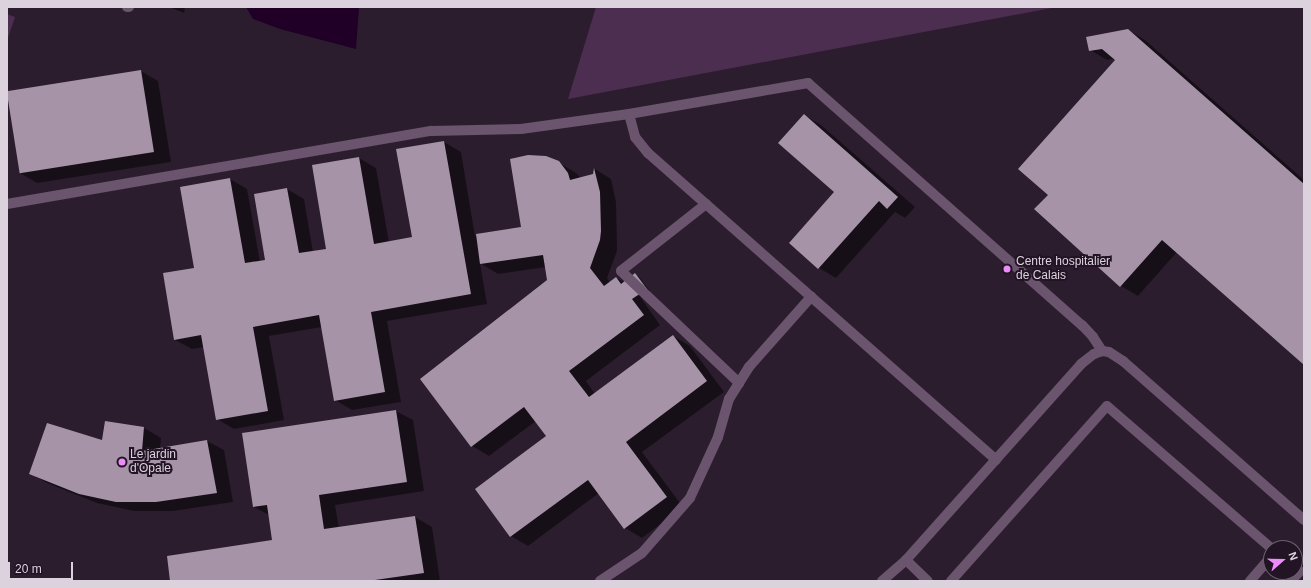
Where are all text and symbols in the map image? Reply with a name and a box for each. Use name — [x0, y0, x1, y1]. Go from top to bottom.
place label: Centre hospitalier de Calais — [1016, 255, 1110, 283]
marker: Centre hospitalier de Calais — [1001, 263, 1013, 275]
place label: Le jardin d'Opale — [130, 448, 176, 476]
marker: Le jardin d'Opale — [117, 457, 127, 467]
north arrow — [1263, 540, 1303, 580]
text: N — [1286, 550, 1300, 562]
scale bar — [10, 554, 75, 580]
text: 20 m — [15, 562, 42, 576]

